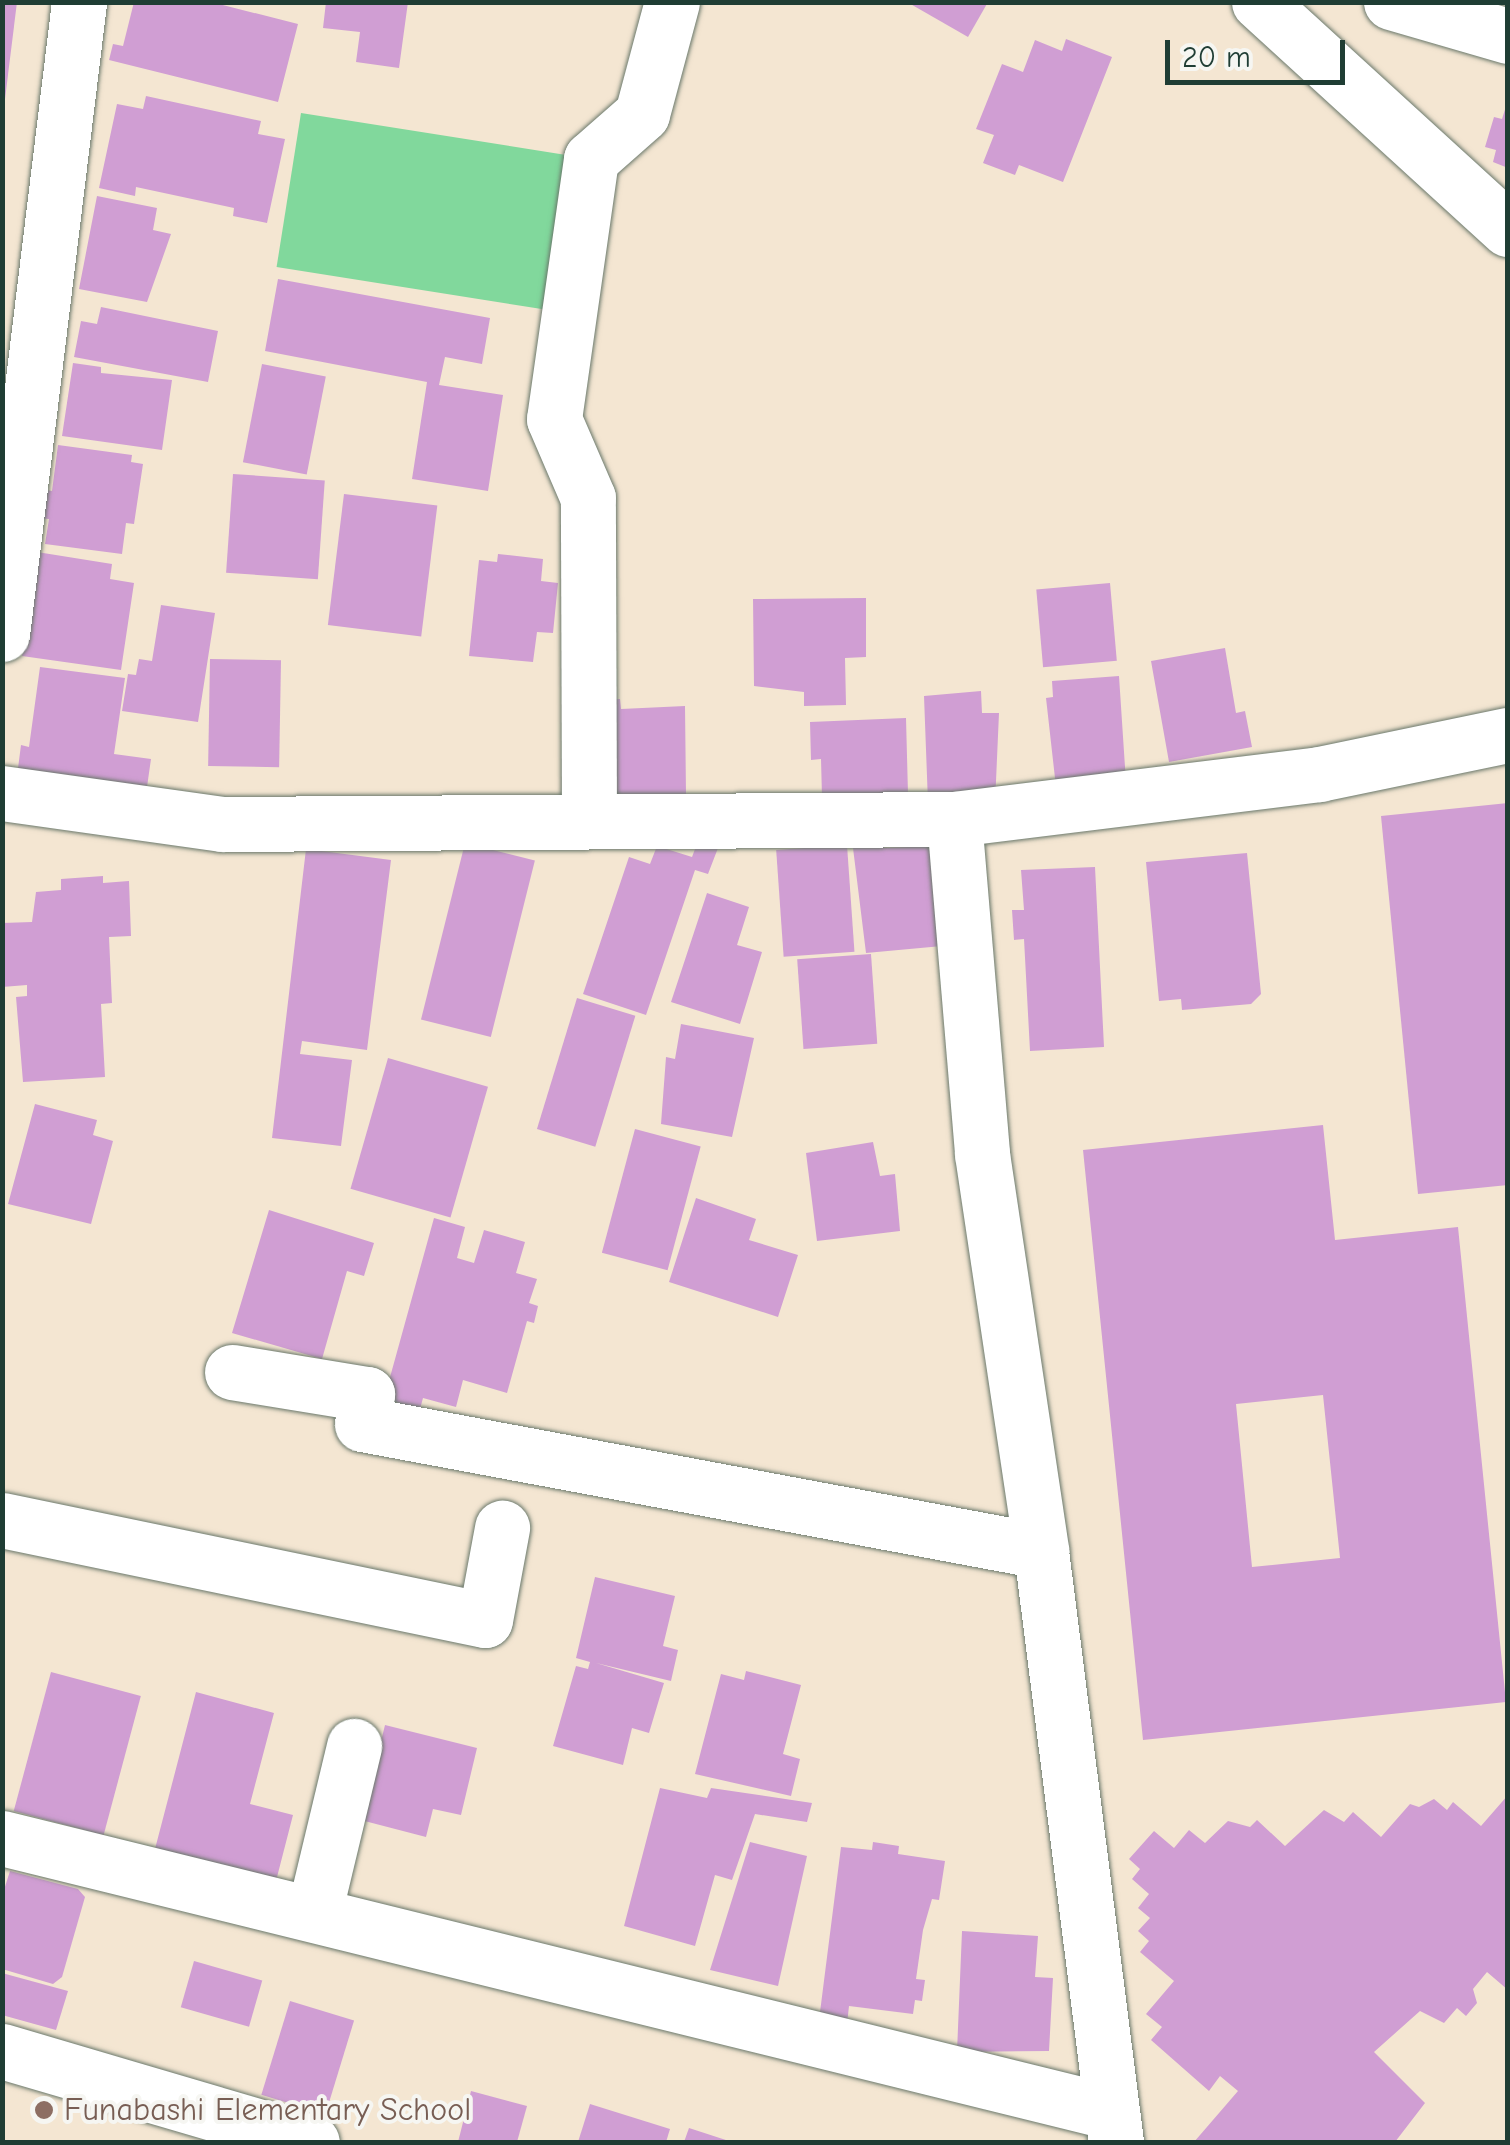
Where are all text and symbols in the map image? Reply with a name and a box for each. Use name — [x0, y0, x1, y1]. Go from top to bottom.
scale bar — [1170, 20, 1350, 82]
text: 20 m — [1182, 40, 1251, 75]
place label: Funabashi Elementary School — [64, 2091, 471, 2129]
marker: Funabashi Elementary School — [33, 2099, 55, 2121]

